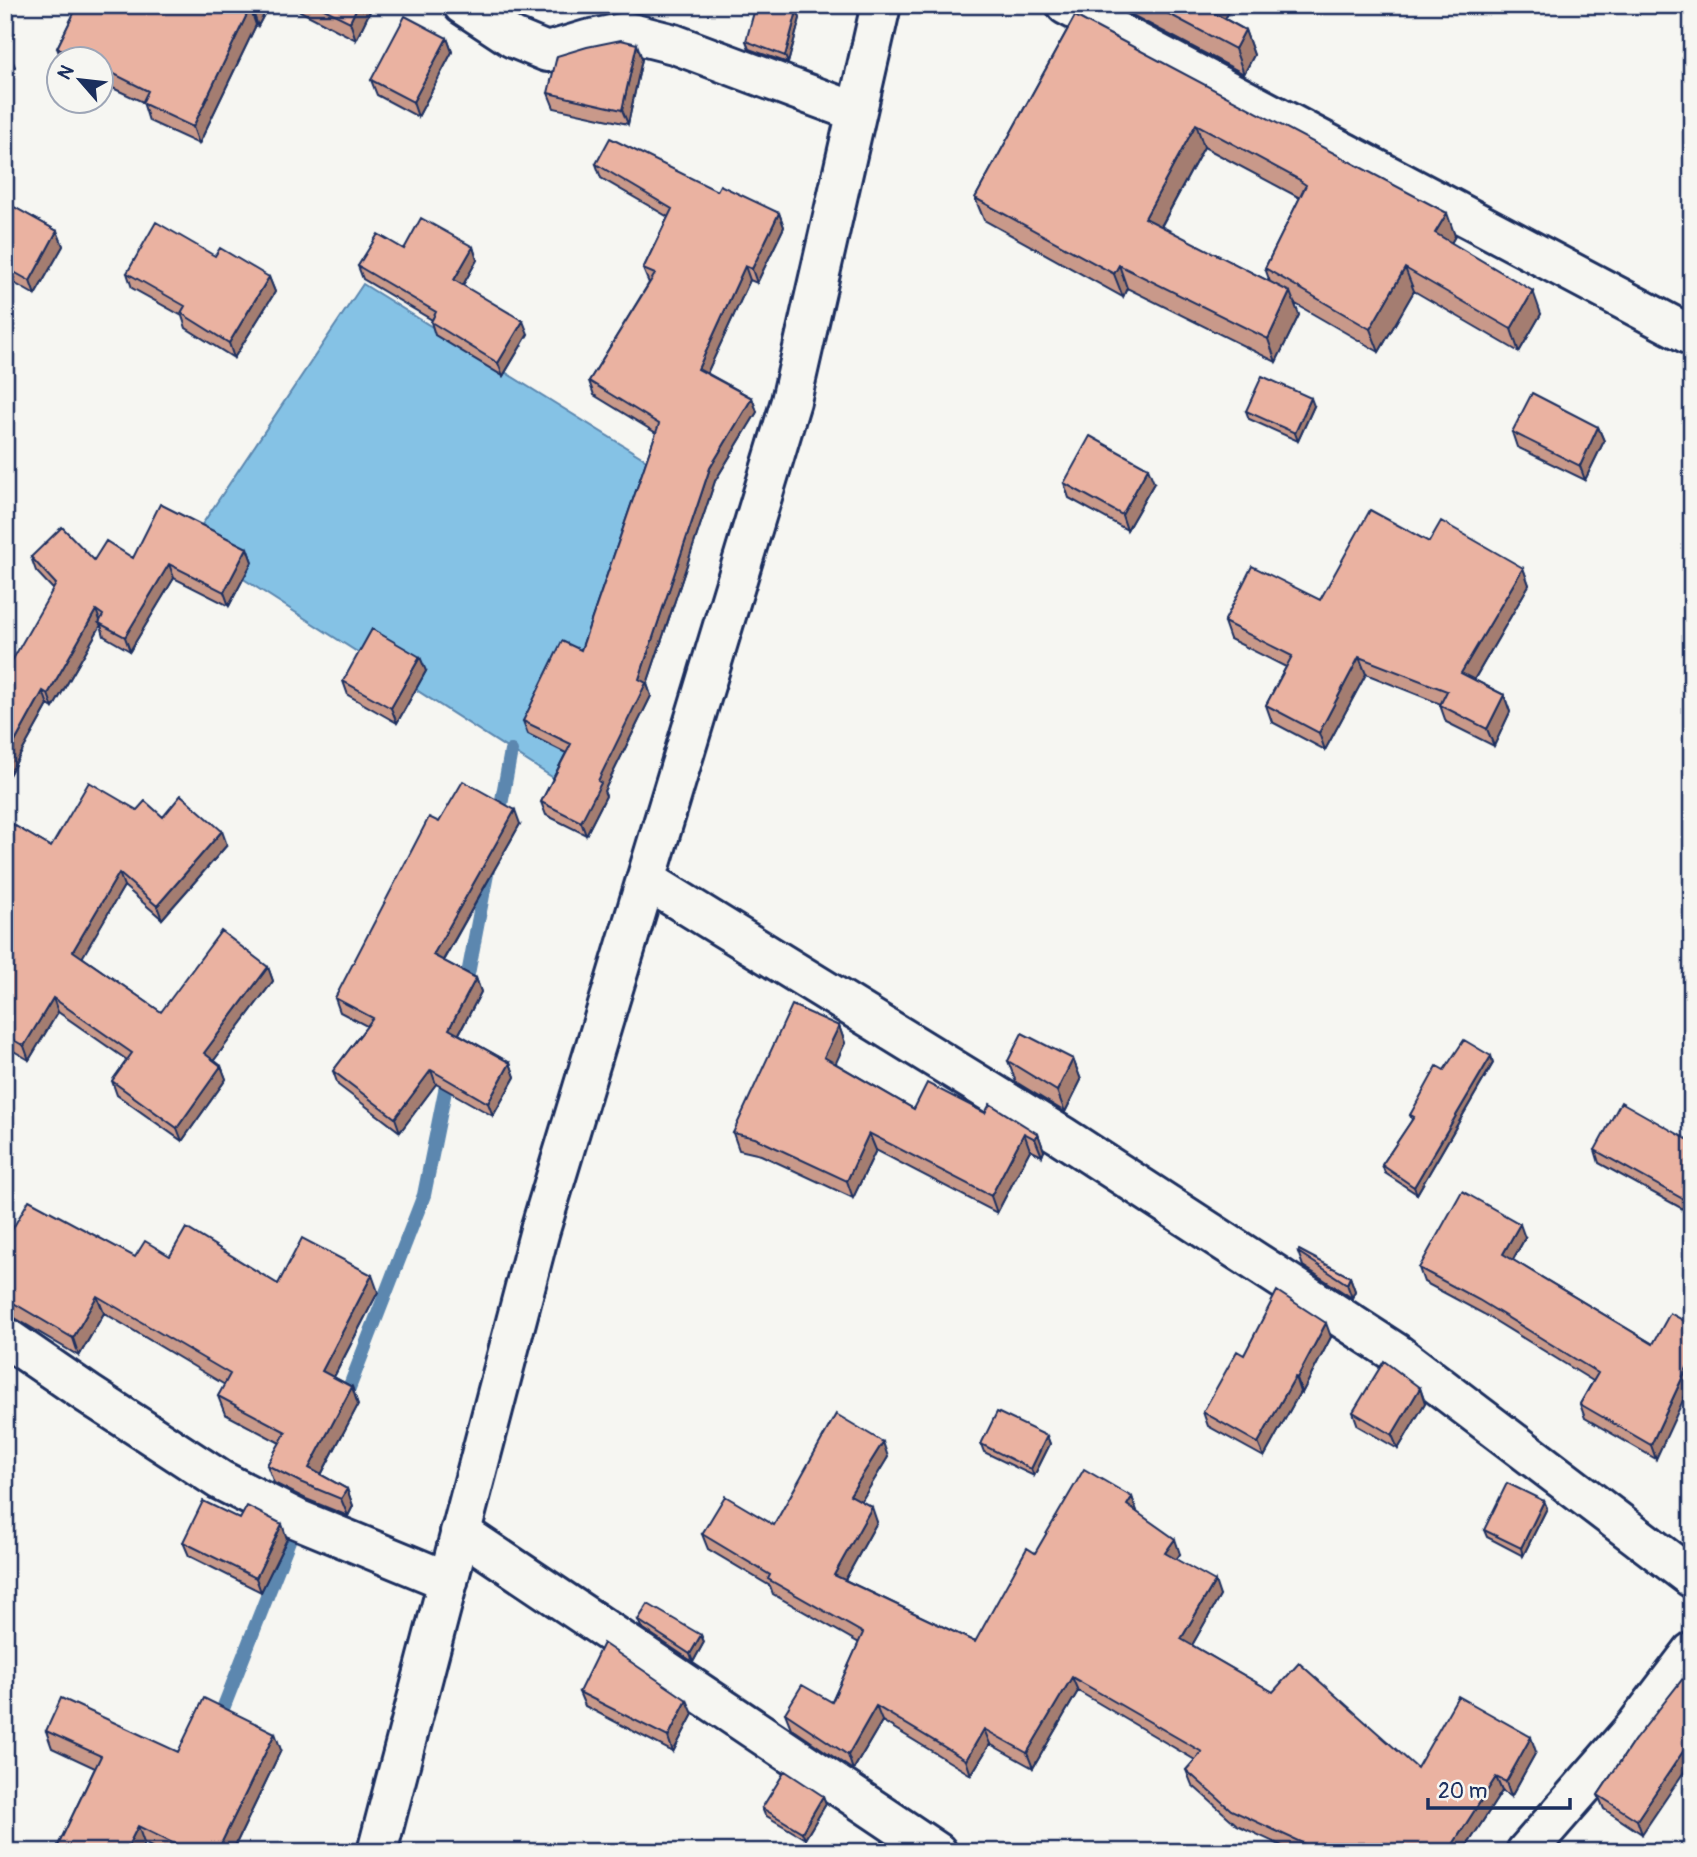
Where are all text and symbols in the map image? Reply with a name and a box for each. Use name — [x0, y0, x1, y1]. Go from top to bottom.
north arrow — [46, 46, 116, 116]
text: N — [52, 61, 80, 84]
scale bar — [1428, 1766, 1569, 1810]
text: 20 m — [1438, 1778, 1487, 1805]

